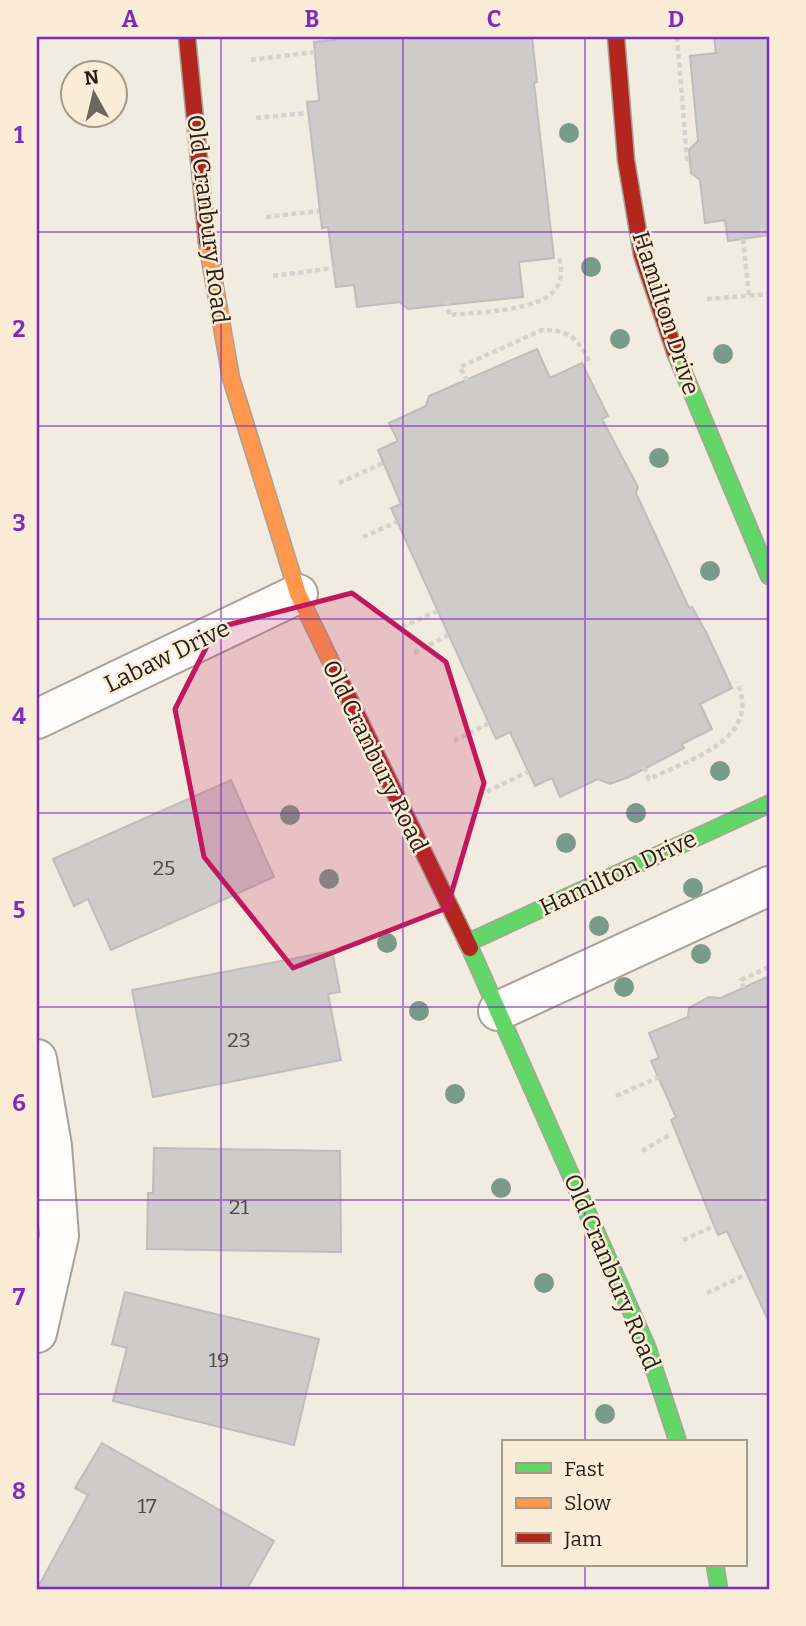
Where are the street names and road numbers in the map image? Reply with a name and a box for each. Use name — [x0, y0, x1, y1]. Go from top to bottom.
street label: Old Cranbury Road — [181, 113, 235, 325]
street label: Hamilton Drive — [626, 228, 706, 398]
street label: Labaw Drive — [100, 614, 234, 698]
street label: Old Cranbury Road — [316, 655, 434, 857]
street label: Hamilton Drive — [535, 824, 701, 922]
street label: Old Cranbury Road — [558, 1170, 666, 1374]

